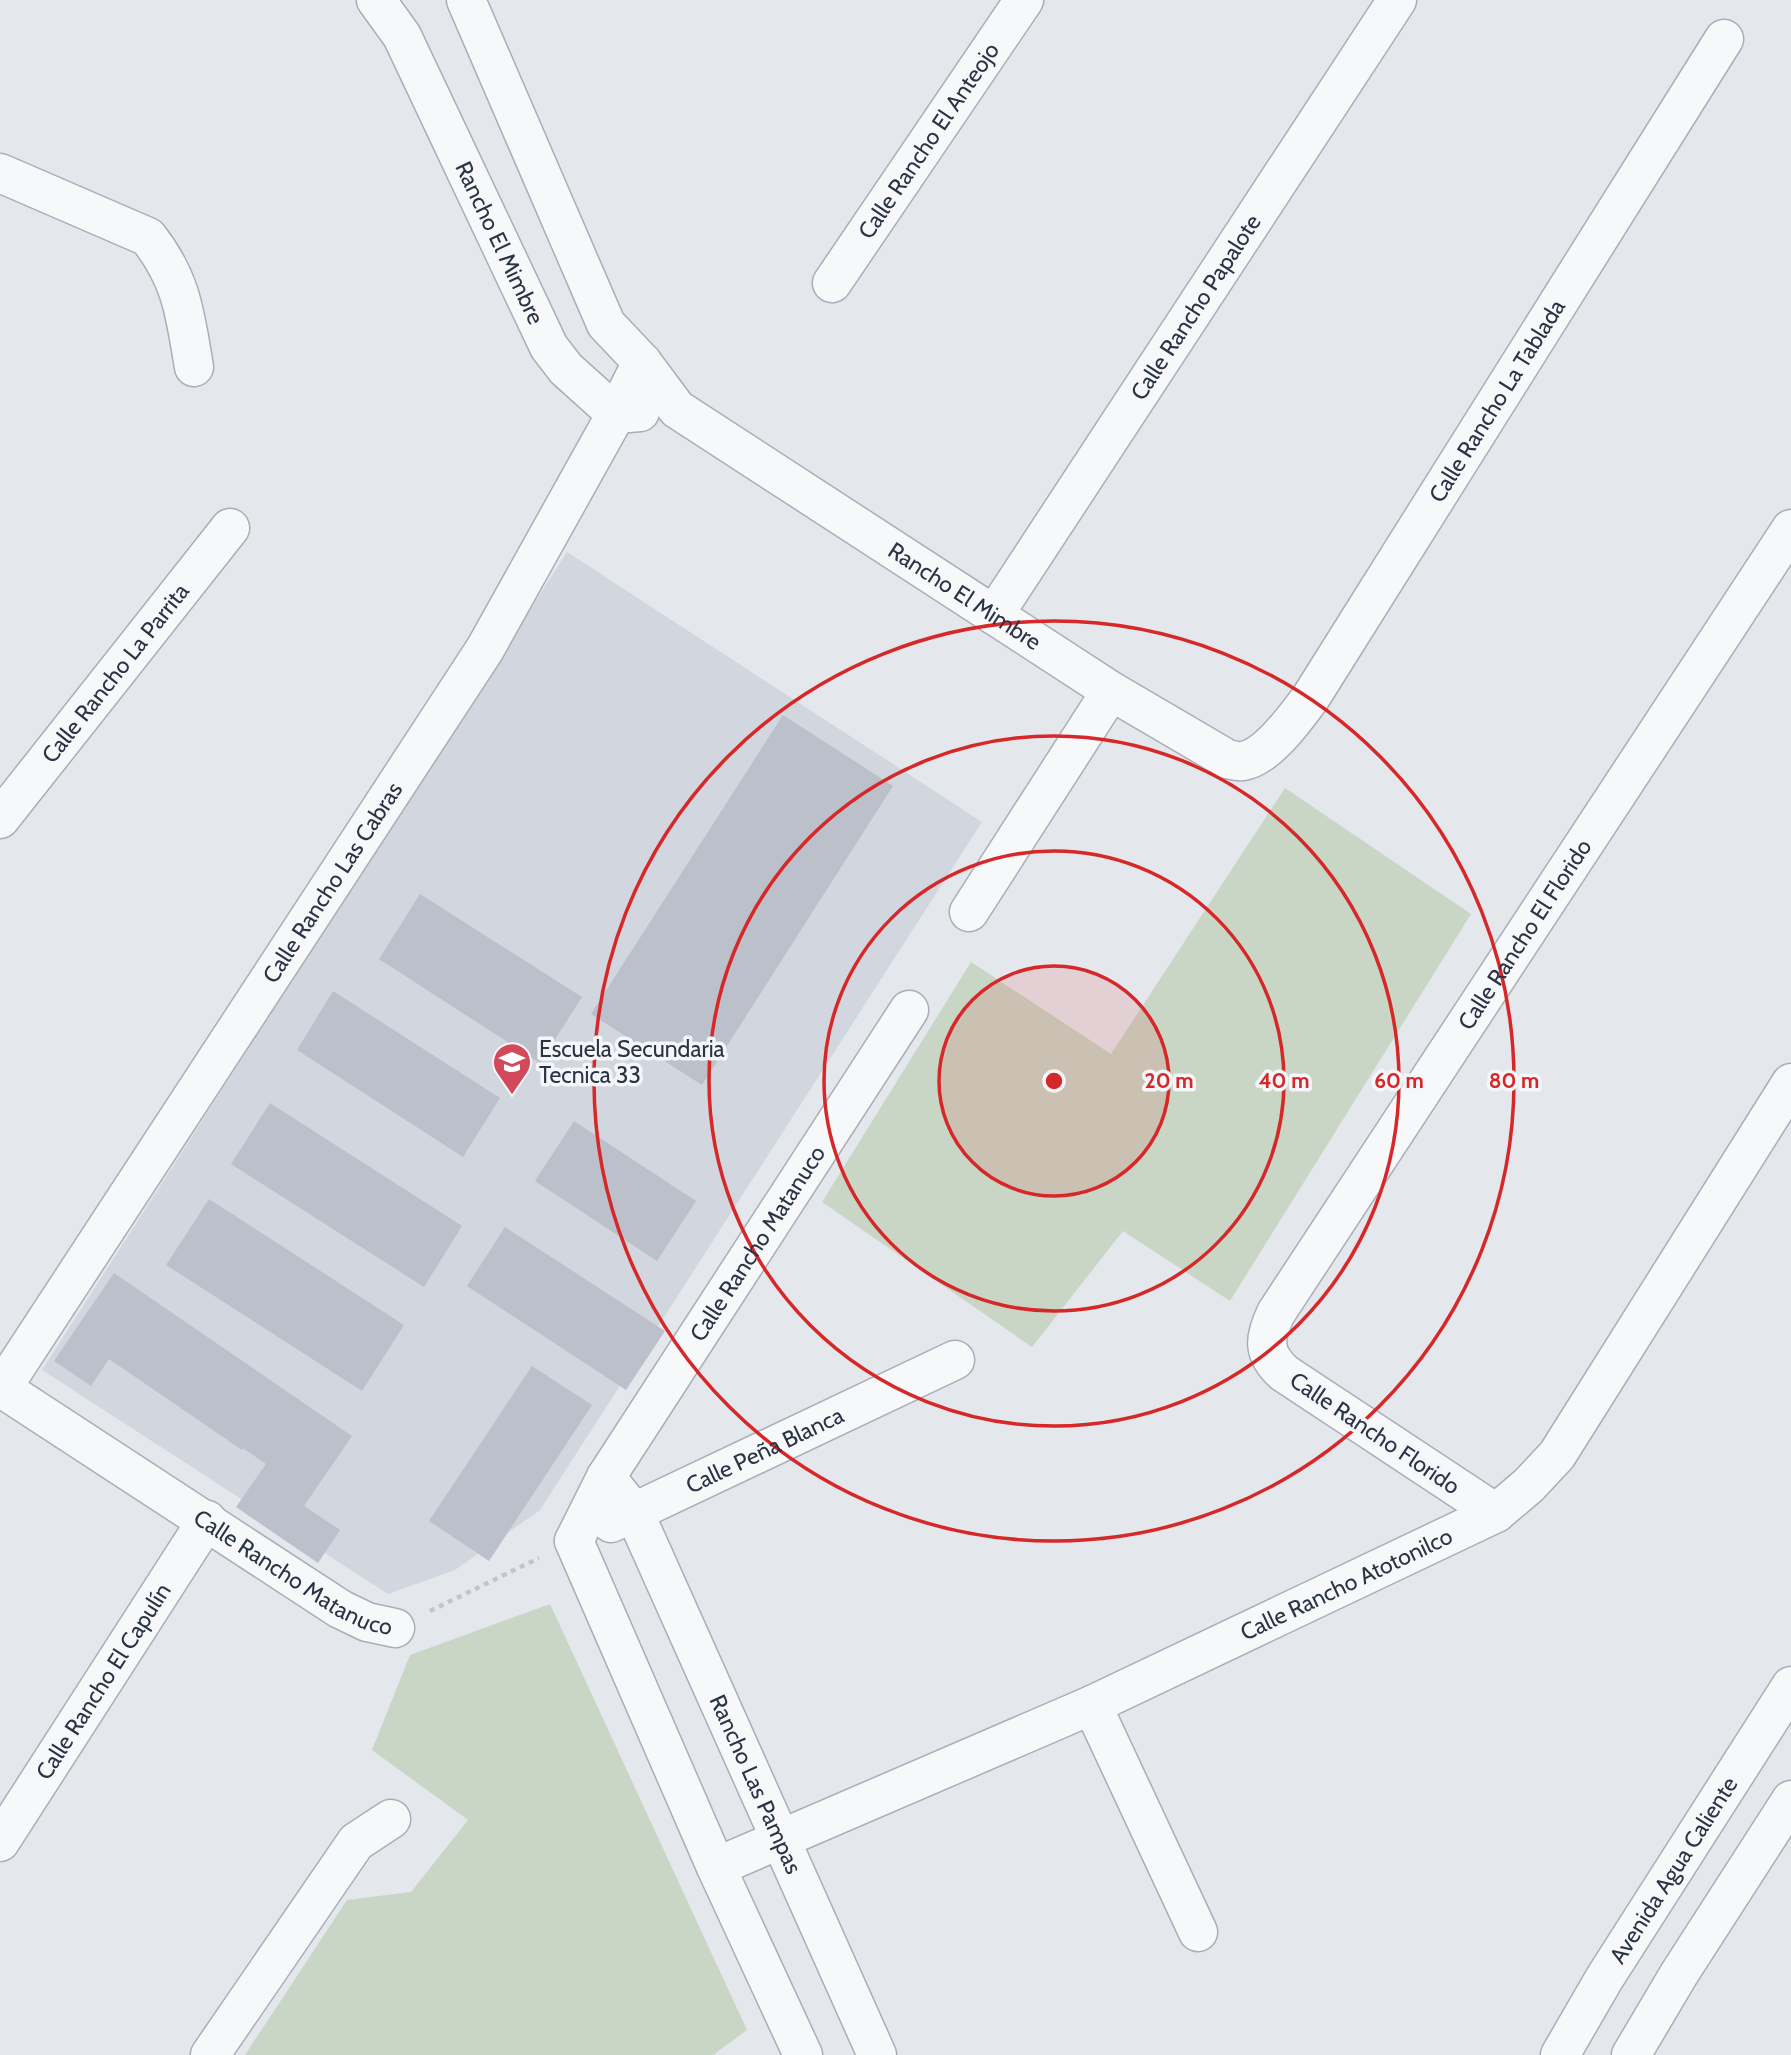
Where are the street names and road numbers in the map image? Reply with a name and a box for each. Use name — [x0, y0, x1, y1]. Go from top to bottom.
street label: Calle Rancho El Anteojo — [852, 37, 1005, 244]
street label: Rancho El Mimbre — [449, 157, 550, 329]
street label: Calle Rancho Papalote — [1125, 209, 1267, 405]
street label: Calle Rancho La Tablada — [1423, 294, 1571, 507]
street label: Rancho El Mimbre — [883, 536, 1047, 656]
street label: Calle Rancho La Parrita — [36, 578, 195, 769]
street label: Calle Rancho Las Cabras — [257, 777, 408, 988]
street label: Calle Rancho El Florido — [1452, 834, 1597, 1035]
street label: Calle Rancho Matanuco — [684, 1140, 831, 1346]
street label: Calle Rancho Florido — [1285, 1366, 1465, 1500]
street label: Calle Peña Blanca — [681, 1401, 848, 1499]
street label: Calle Rancho Matanuco — [189, 1503, 395, 1641]
street label: Calle Rancho Atotonilco — [1236, 1522, 1457, 1646]
street label: Calle Rancho El Capulín — [30, 1578, 177, 1785]
street label: Rancho Las Pampas — [704, 1690, 808, 1878]
street label: Avenida Agua Caliente — [1604, 1771, 1744, 1969]

